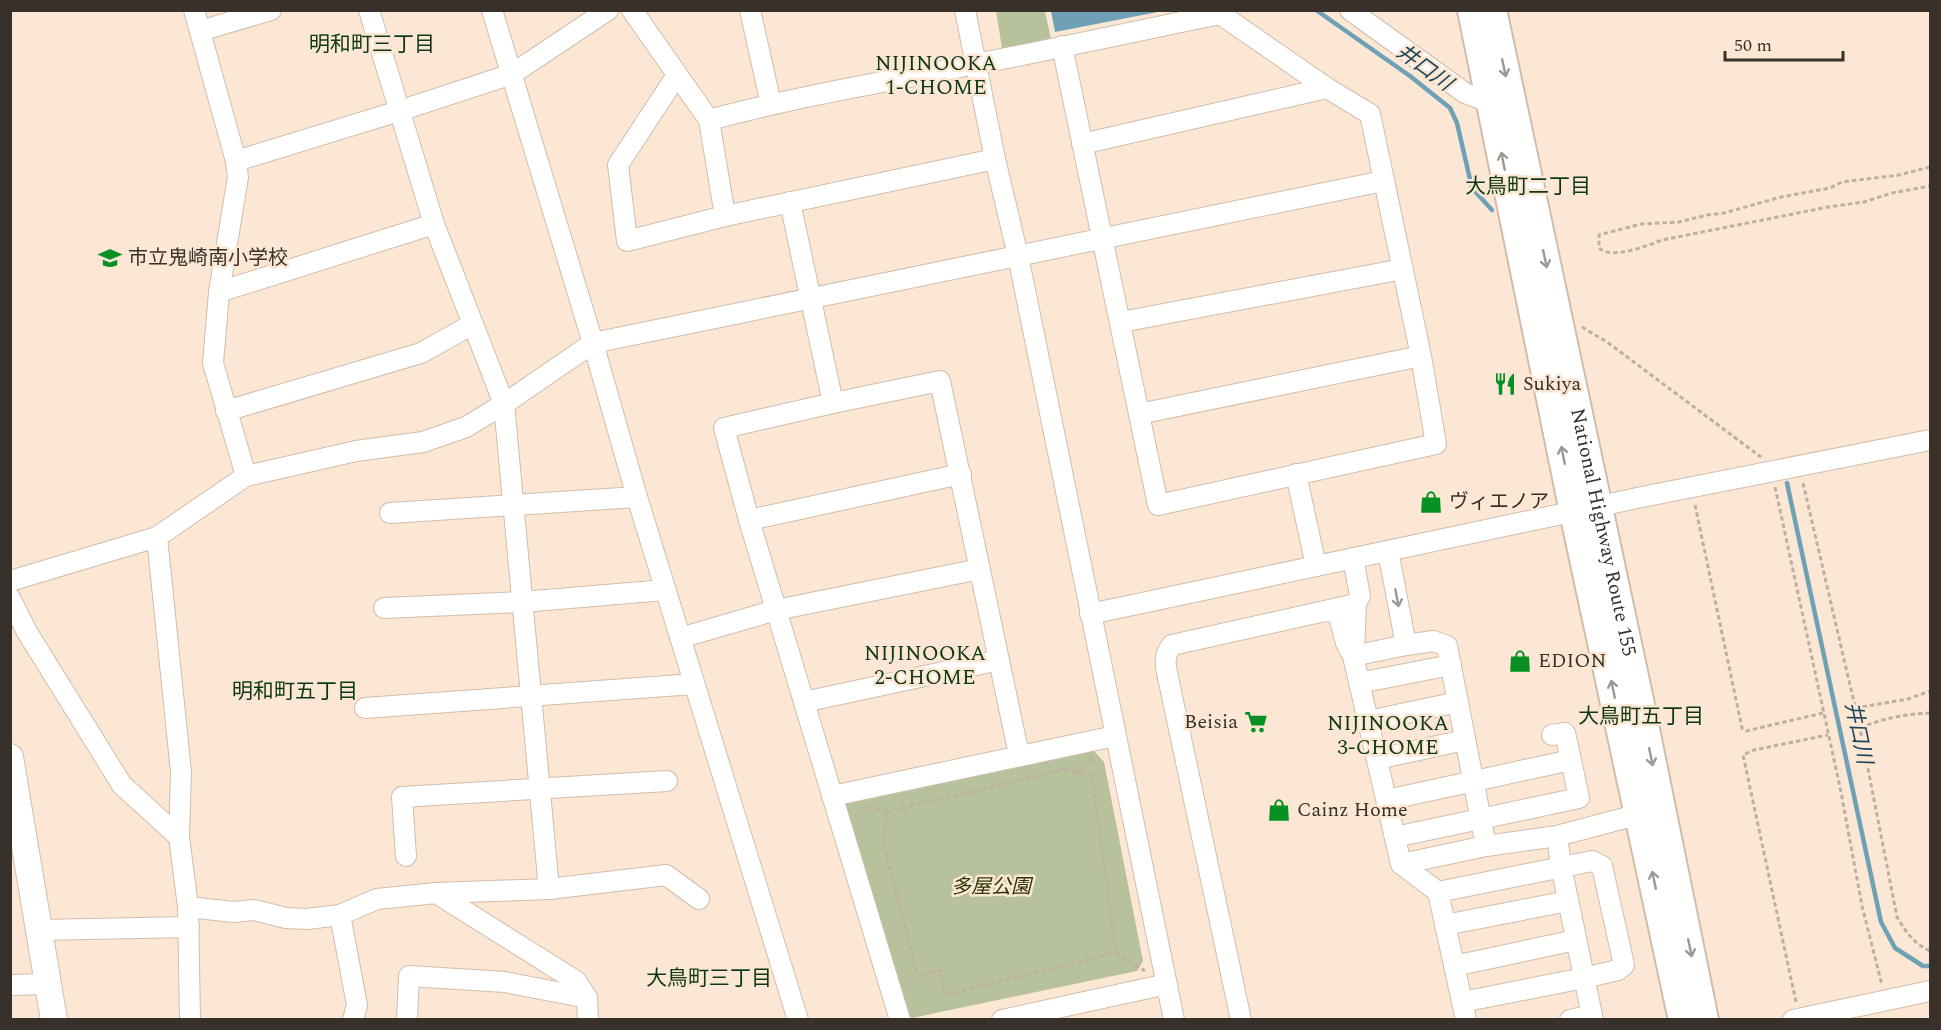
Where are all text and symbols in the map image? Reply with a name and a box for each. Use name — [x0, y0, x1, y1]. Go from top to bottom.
scale bar — [1725, 24, 1844, 62]
district label: 明和町三丁目 — [309, 29, 435, 61]
text: 50 m — [1734, 32, 1772, 59]
water label: 井口川 — [1389, 37, 1461, 101]
district label: NIJINOOKA 1-CHOME — [875, 48, 997, 104]
one-way arrow — [1499, 58, 1511, 77]
one-way arrow — [1497, 151, 1508, 171]
district label: 大鳥町二丁目 — [1465, 171, 1591, 203]
place label: 市立鬼崎南小学校 — [128, 243, 288, 273]
school or university icon: 市立鬼崎南小学校 — [97, 245, 123, 271]
one-way arrow — [1539, 249, 1551, 268]
place label: Sukiya — [1523, 369, 1581, 399]
restaurant icon: Sukiya — [1492, 371, 1518, 397]
street label: National Highway Route 155 — [1562, 405, 1644, 659]
one-way arrow — [1557, 446, 1568, 465]
place label: ヴィエノア — [1449, 487, 1549, 517]
shop icon: ヴィエノア — [1418, 489, 1444, 515]
one-way arrow — [1392, 587, 1403, 607]
district label: NIJINOOKA 2-CHOME — [864, 638, 986, 694]
place label: EDION — [1538, 646, 1606, 676]
shop icon: EDION — [1507, 648, 1533, 674]
district label: 明和町五丁目 — [232, 676, 358, 708]
one-way arrow — [1607, 680, 1618, 700]
water label: 井口川 — [1836, 699, 1881, 769]
district label: 大鳥町五丁目 — [1578, 701, 1704, 733]
place label: Beisia — [1184, 707, 1238, 737]
district label: NIJINOOKA 3-CHOME — [1327, 708, 1449, 764]
supermarket icon: Beisia — [1243, 709, 1269, 735]
one-way arrow — [1646, 747, 1657, 767]
place label: Cainz Home — [1297, 795, 1408, 825]
shop icon: Cainz Home — [1266, 797, 1292, 823]
one-way arrow — [1648, 871, 1659, 890]
park label: 多屋公園 — [951, 872, 1034, 902]
one-way arrow — [1685, 938, 1696, 958]
district label: 大鳥町三丁目 — [646, 963, 772, 995]

